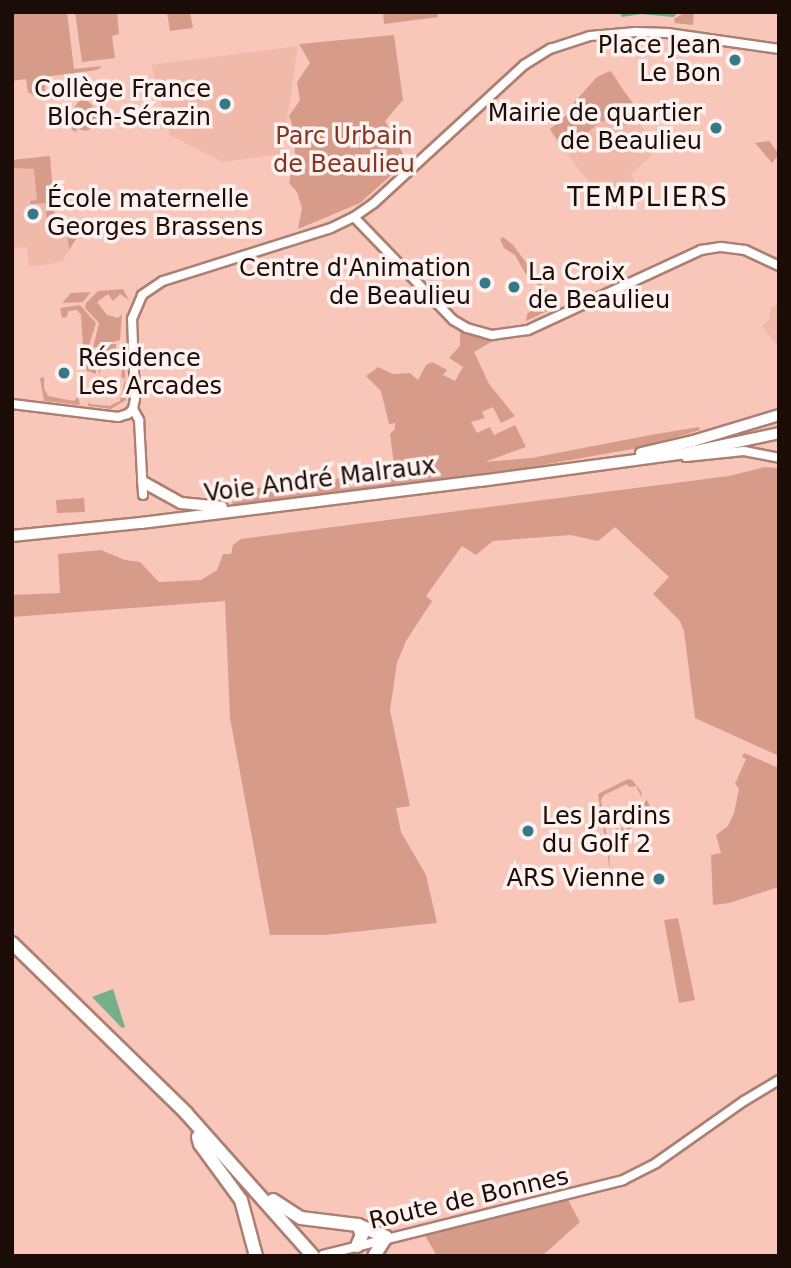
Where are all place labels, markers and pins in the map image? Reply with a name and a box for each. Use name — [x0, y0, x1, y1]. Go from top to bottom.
place label: Place Jean Le Bon — [598, 32, 721, 88]
marker: Place Jean Le Bon — [727, 52, 743, 68]
place label: Collège France Bloch-Sérazin — [34, 76, 211, 132]
marker: Collège France Bloch-Sérazin — [217, 96, 233, 112]
place label: Mairie de quartier de Beaulieu — [488, 100, 702, 156]
marker: Mairie de quartier de Beaulieu — [708, 120, 724, 136]
place label: École maternelle Georges Brassens — [47, 186, 263, 242]
marker: École maternelle Georges Brassens — [25, 206, 41, 222]
place label: Centre d'Animation de Beaulieu — [239, 255, 471, 311]
place label: La Croix de Beaulieu — [528, 259, 670, 315]
marker: Centre d'Animation de Beaulieu — [477, 275, 493, 291]
marker: La Croix de Beaulieu — [506, 279, 522, 295]
place label: Résidence Les Arcades — [78, 345, 222, 401]
marker: Résidence Les Arcades — [56, 365, 72, 381]
place label: Les Jardins du Golf 2 — [542, 803, 671, 859]
marker: Les Jardins du Golf 2 — [520, 823, 536, 839]
place label: ARS Vienne — [507, 865, 645, 893]
marker: ARS Vienne — [651, 871, 667, 887]

